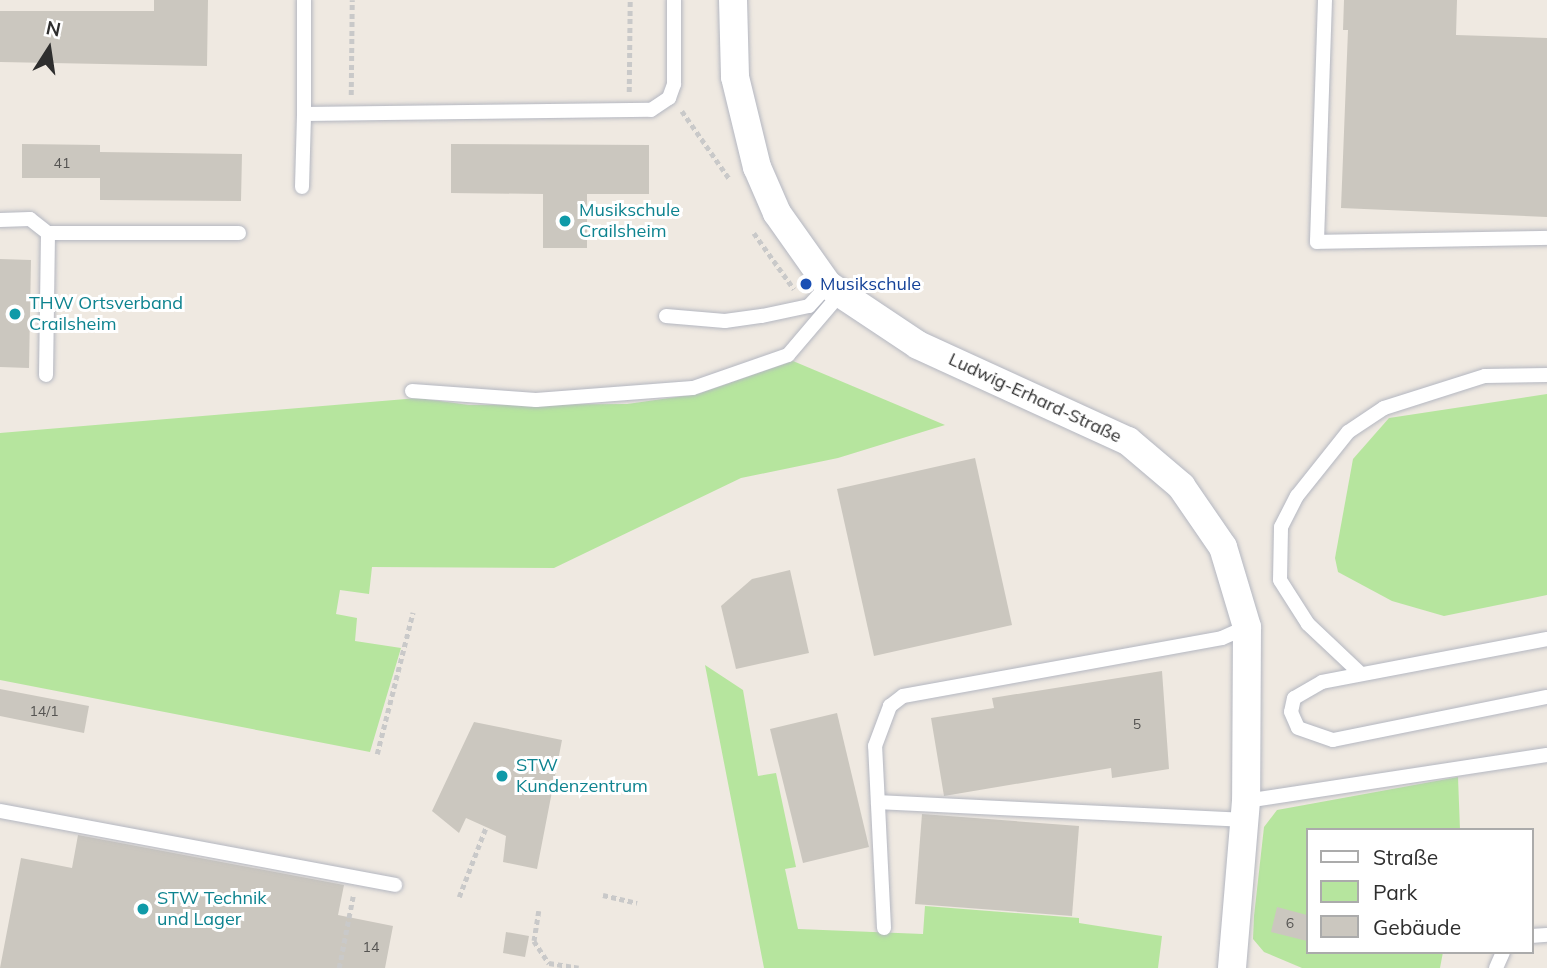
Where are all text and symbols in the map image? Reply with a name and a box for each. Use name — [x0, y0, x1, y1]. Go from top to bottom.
north arrow — [14, 14, 84, 84]
text: N — [44, 15, 63, 42]
house number: 41 — [54, 155, 70, 171]
place label: Musikschule Crailsheim — [579, 200, 680, 242]
marker: Musikschule Crailsheim — [557, 213, 573, 229]
place label: Musikschule — [820, 273, 921, 295]
marker: Musikschule — [798, 276, 814, 292]
place label: THW Ortsverband Crailsheim — [29, 293, 183, 336]
marker: THW Ortsverband Crailsheim — [7, 306, 23, 322]
street label: Ludwig-Erhard-Straße — [945, 348, 1125, 448]
house number: 14/1 — [29, 703, 59, 719]
house number: 5 — [1133, 716, 1141, 732]
place label: STW Kundenzentrum — [516, 755, 648, 798]
marker: STW Kundenzentrum — [494, 768, 510, 784]
legend — [1306, 828, 1533, 954]
text: Straße — [1373, 844, 1438, 870]
text: Park — [1373, 879, 1417, 905]
place label: STW Technik und Lager — [157, 888, 267, 930]
marker: STW Technik und Lager — [135, 901, 151, 917]
text: Gebäude — [1373, 914, 1461, 940]
house number: 6 — [1286, 915, 1294, 931]
house number: 14 — [363, 939, 379, 955]

